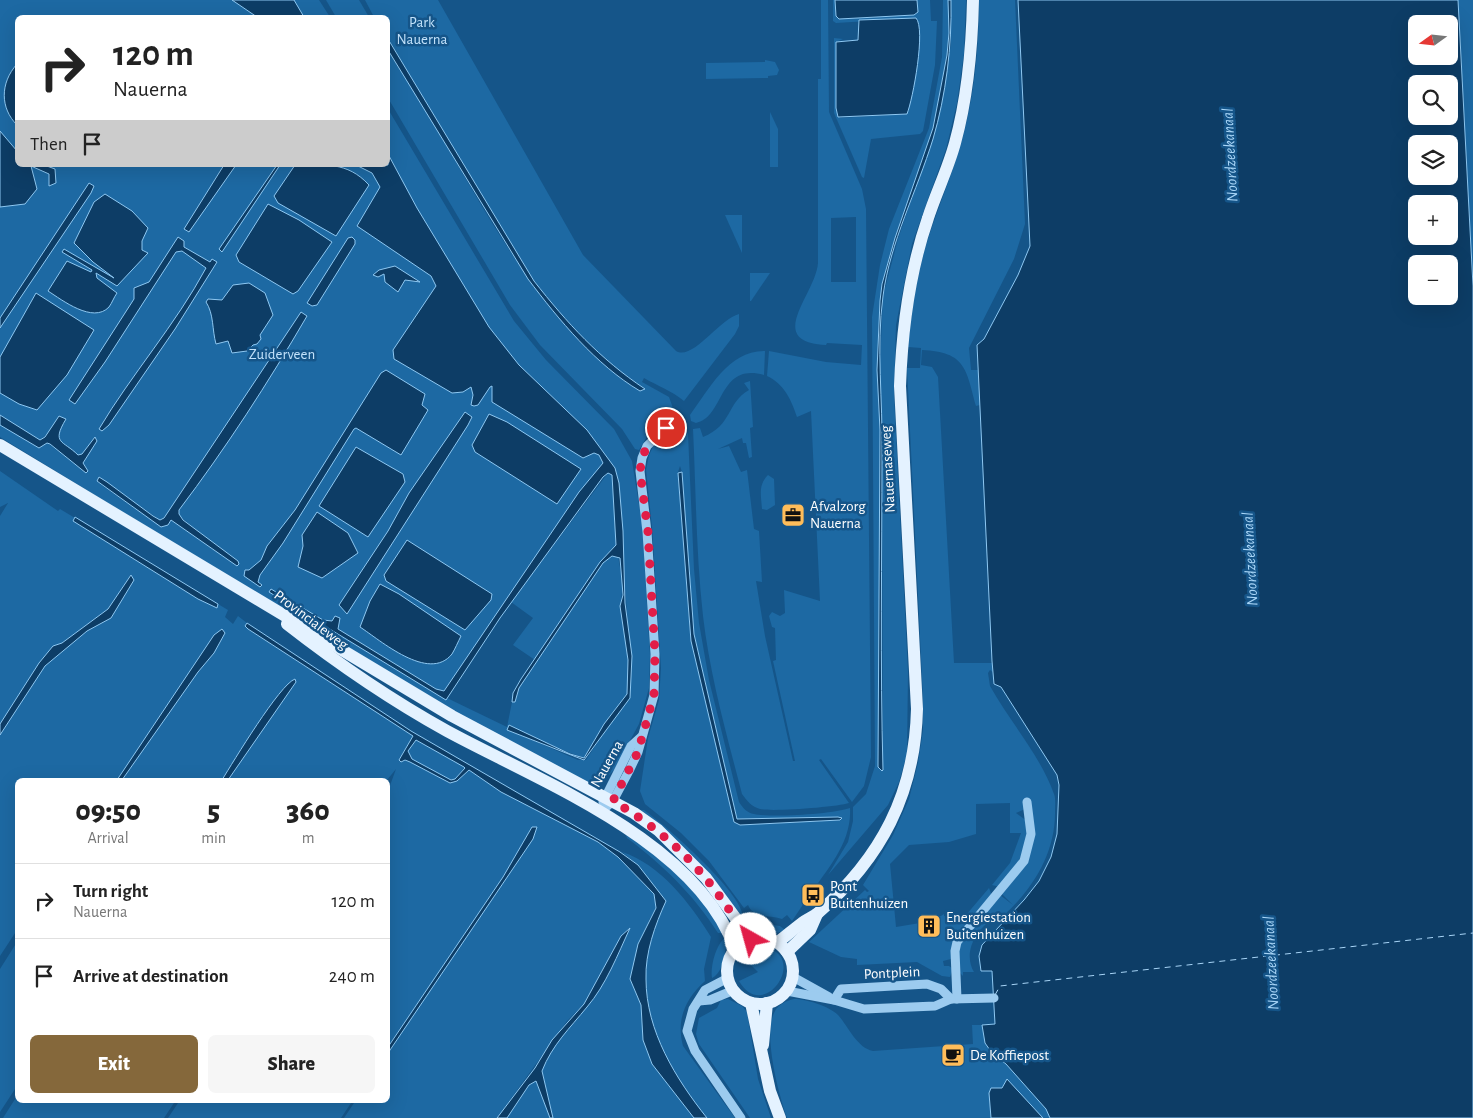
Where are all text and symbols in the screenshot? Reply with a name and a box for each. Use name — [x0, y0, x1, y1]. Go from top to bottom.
park label: Park Nauerna — [397, 15, 448, 47]
north arrow — [1408, 15, 1458, 65]
map controls — [1408, 15, 1458, 305]
icon: right — [30, 35, 95, 100]
text: 120 m — [113, 37, 194, 72]
button: search — [1408, 75, 1458, 125]
text: Nauerna — [113, 78, 188, 100]
water label: Noordzeekanaal — [1220, 108, 1240, 202]
icon: arrive — [78, 130, 106, 158]
text: Then — [30, 135, 68, 154]
button: layers — [1408, 135, 1458, 185]
button: + — [1408, 195, 1458, 245]
button: − — [1408, 255, 1458, 305]
park label: Zuiderveen — [249, 347, 315, 362]
pin — [645, 407, 687, 449]
icon: arrive — [652, 414, 680, 442]
street label: Nauernaseweg — [878, 424, 898, 513]
place label: Afvalzorg Nauerna — [810, 499, 866, 531]
office icon: Afvalzorg Nauerna — [780, 502, 806, 528]
water label: Noordzeekanaal — [1240, 512, 1260, 606]
street label: Provincialeweg — [271, 587, 351, 653]
street label: Nauerna — [588, 738, 626, 790]
text: 09:50 — [75, 796, 141, 826]
text: 5 — [207, 796, 220, 826]
text: 360 — [286, 796, 330, 826]
text: Arrival — [88, 830, 129, 846]
text: min — [201, 830, 226, 846]
text: m — [302, 830, 314, 846]
place label: Pont Buitenhuizen — [830, 879, 908, 911]
text: Turn right — [73, 882, 148, 901]
bus stop icon: Pont Buitenhuizen — [800, 882, 826, 908]
icon: right — [30, 887, 58, 915]
text: 120 m — [331, 892, 375, 911]
text: Nauerna — [73, 904, 127, 920]
place label: Energiestation Buitenhuizen — [946, 910, 1031, 942]
position arrow — [724, 912, 776, 964]
building icon: Energiestation Buitenhuizen — [916, 913, 942, 939]
water label: Noordzeekanaal — [1261, 916, 1281, 1010]
icon: arrive — [30, 962, 58, 990]
street label: Pontplein — [863, 964, 921, 982]
text: Arrive at destination — [73, 967, 229, 986]
text: 240 m — [329, 967, 375, 986]
button: Exit — [30, 1035, 198, 1093]
button: Share — [208, 1035, 375, 1093]
cafe icon: De Koffiepost — [940, 1042, 966, 1068]
place label: De Koffiepost — [970, 1048, 1049, 1063]

